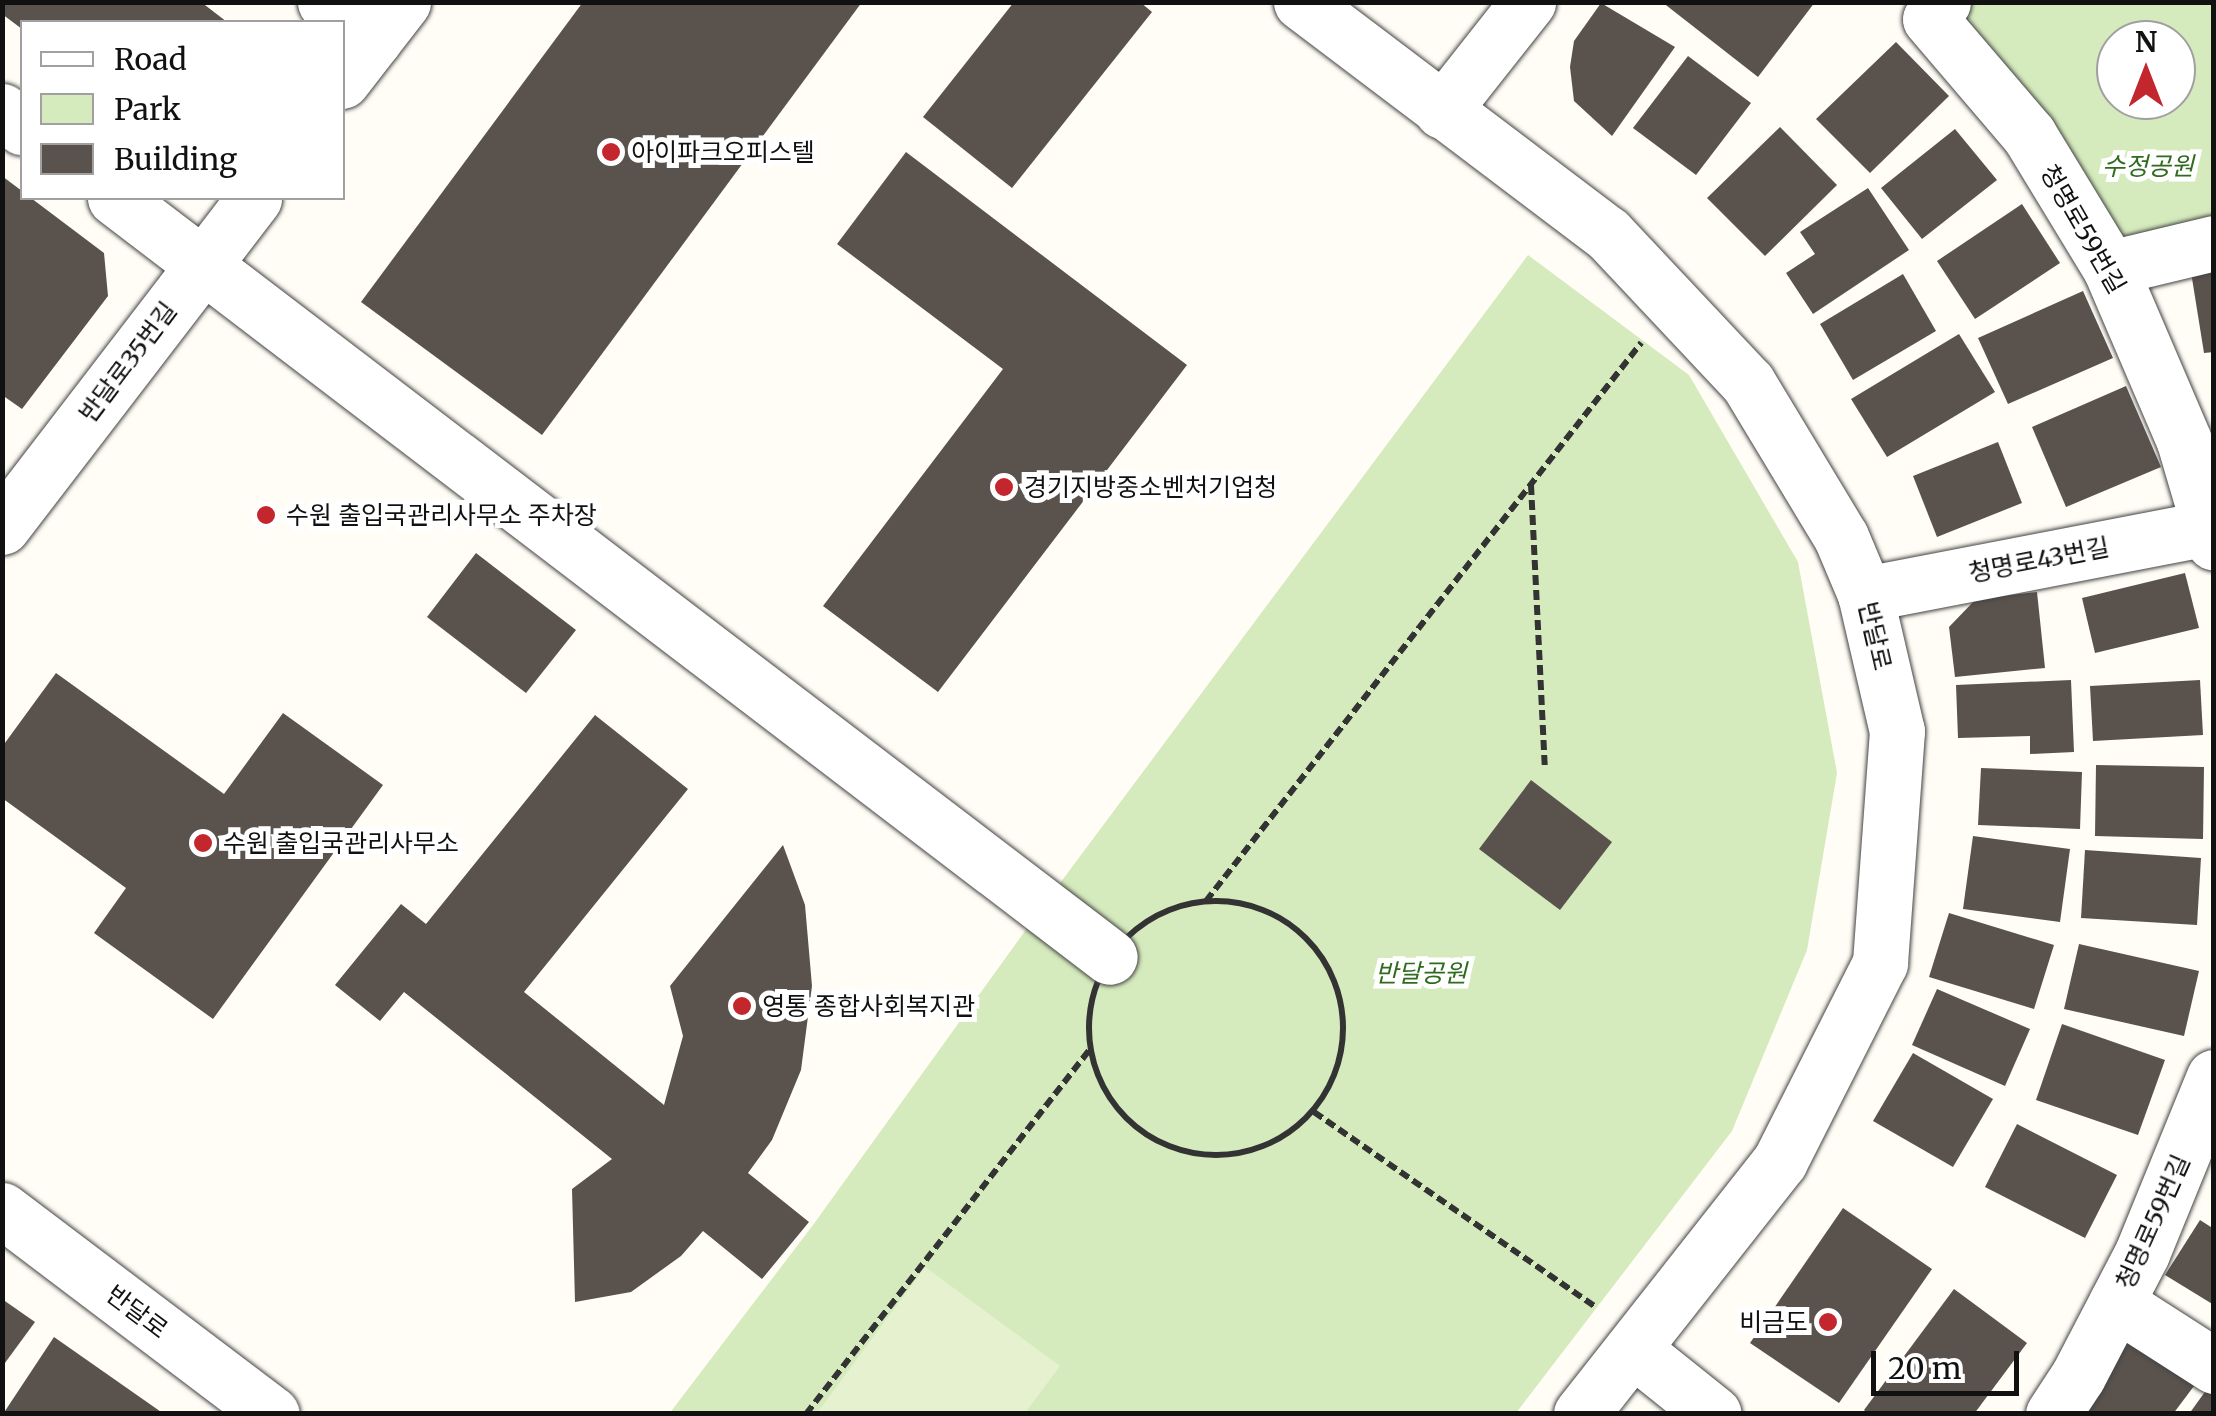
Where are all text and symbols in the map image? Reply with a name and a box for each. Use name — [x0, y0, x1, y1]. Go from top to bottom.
legend — [20, 20, 345, 200]
north arrow — [2096, 20, 2196, 120]
text: N — [2135, 24, 2157, 60]
text: Road — [114, 40, 187, 78]
text: Park — [114, 90, 181, 128]
place label: 아이파크오피스텔 — [631, 137, 815, 167]
text: Building — [114, 140, 237, 178]
marker: 아이파크오피스텔 — [600, 141, 622, 163]
park label: 수정공원 — [2102, 151, 2194, 181]
street label: 청명로59번길 — [2034, 159, 2132, 299]
street label: 반달로35번길 — [73, 296, 183, 428]
place label: 경기지방중소벤처기업청 — [1024, 472, 1277, 502]
marker: 경기지방중소벤처기업청 — [993, 476, 1015, 498]
place label: 수원 출입국관리사무소 주차장 — [286, 500, 597, 530]
marker: 수원 출입국관리사무소 주차장 — [255, 504, 277, 526]
street label: 청명로43번길 — [1966, 532, 2112, 588]
street label: 반달로 — [1853, 599, 1897, 673]
place label: 수원 출입국관리사무소 — [223, 828, 459, 858]
marker: 수원 출입국관리사무소 — [192, 832, 214, 854]
park label: 반달공원 — [1375, 958, 1467, 988]
place label: 영통 종합사회복지관 — [762, 991, 975, 1021]
marker: 영통 종합사회복지관 — [731, 995, 753, 1017]
street label: 청명로59번길 — [2110, 1150, 2196, 1294]
street label: 반달로 — [100, 1279, 174, 1345]
place label: 비금도 — [1739, 1307, 1808, 1337]
marker: 비금도 — [1817, 1311, 1839, 1333]
scale bar — [1876, 1331, 2024, 1393]
text: 20 m — [1888, 1349, 1961, 1387]

